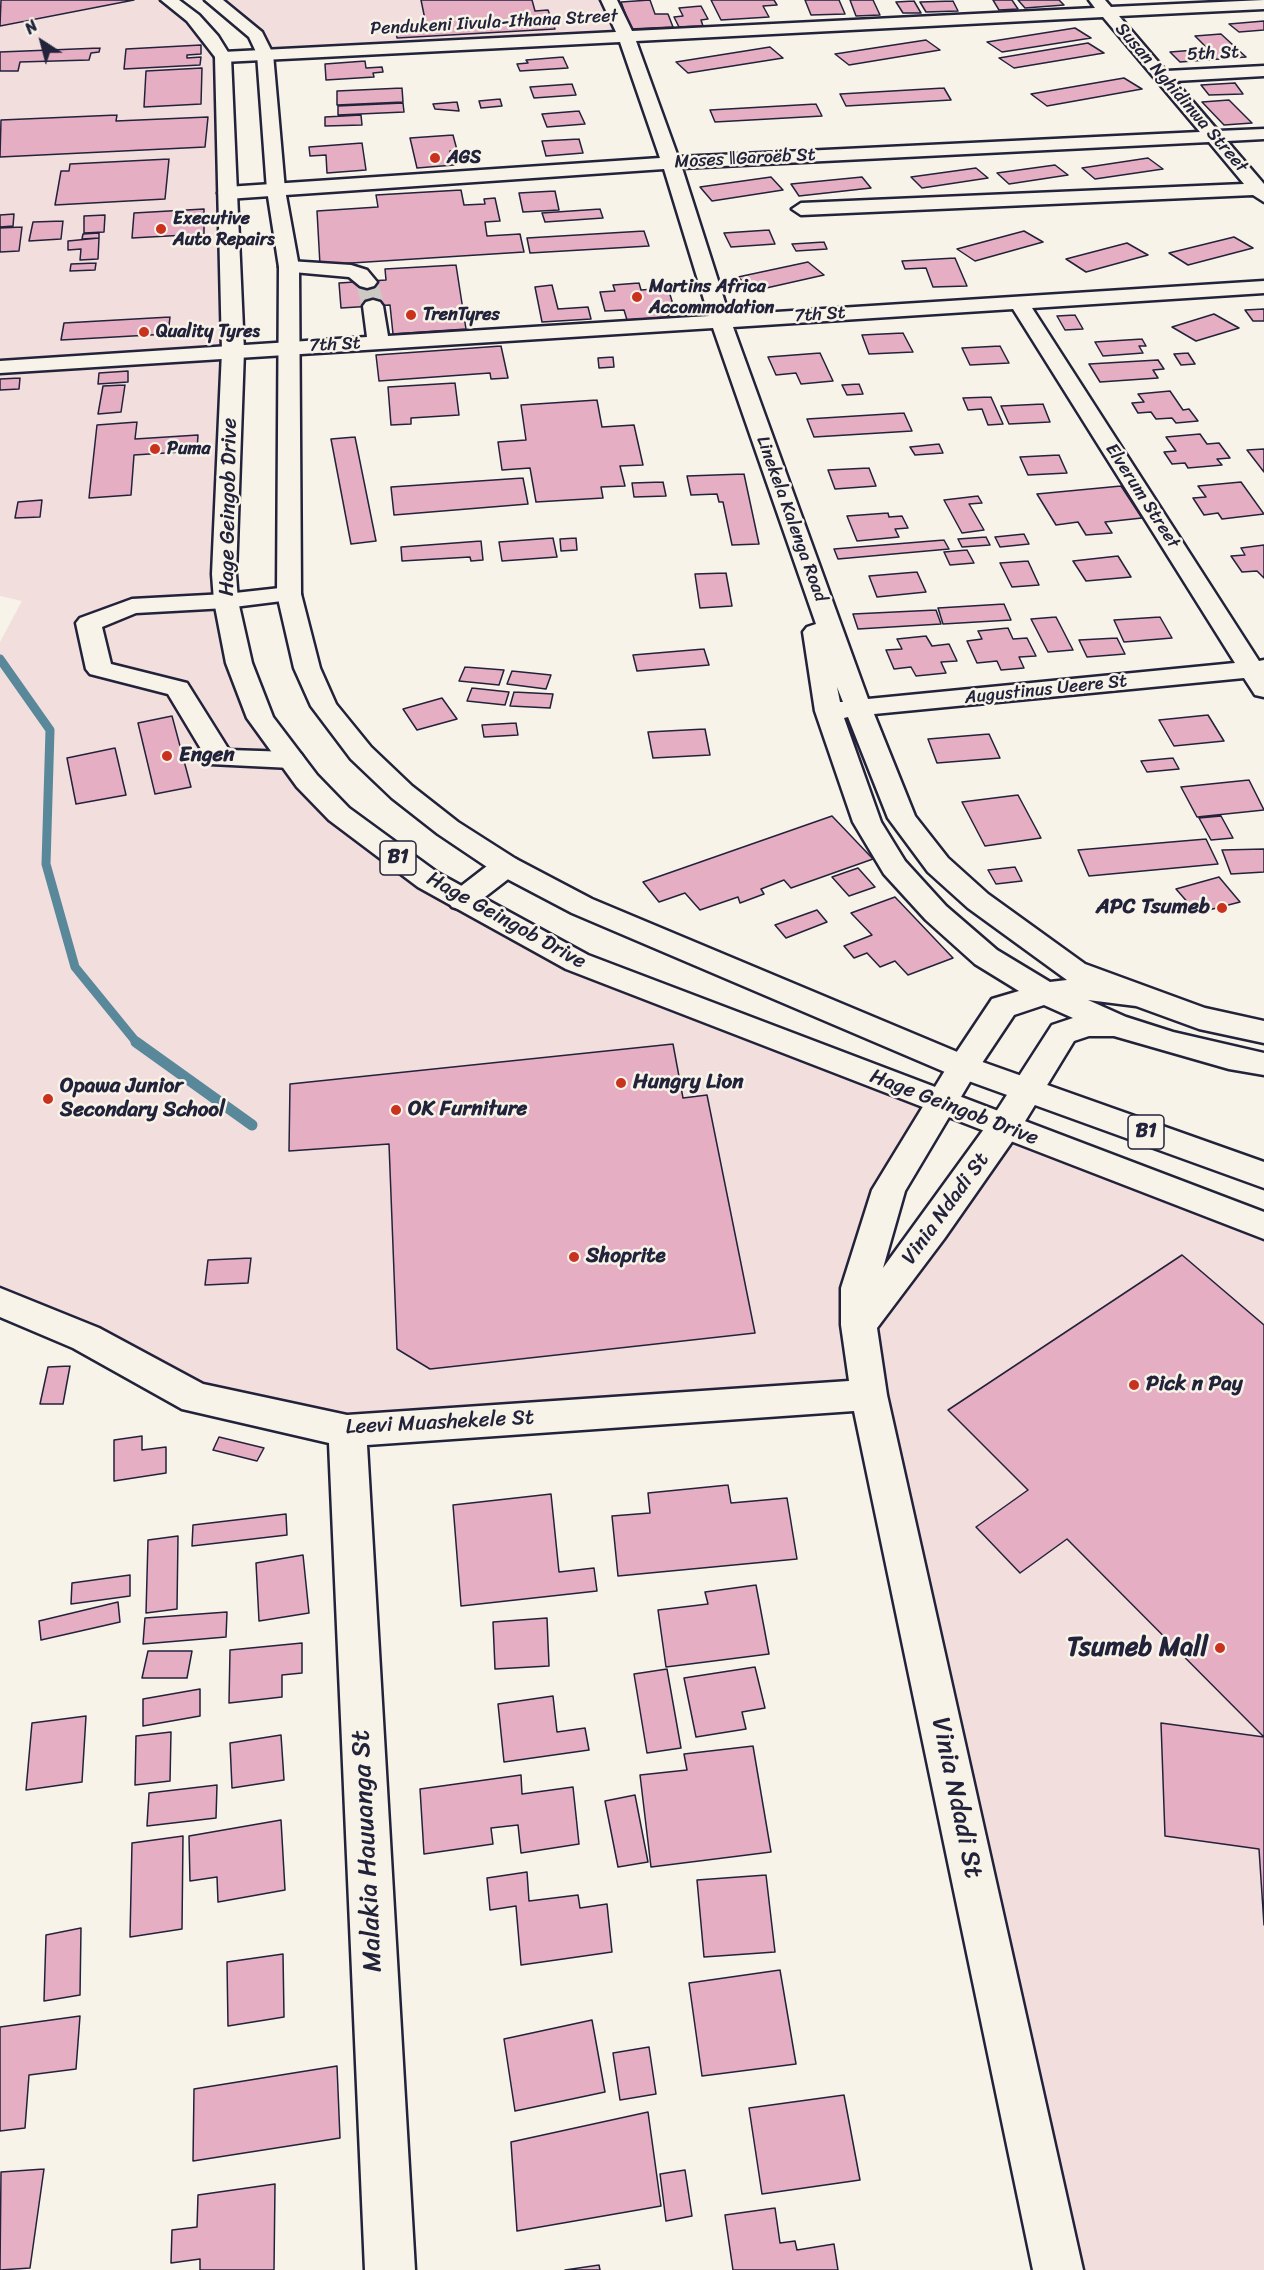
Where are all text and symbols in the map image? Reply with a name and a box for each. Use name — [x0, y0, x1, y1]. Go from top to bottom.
street label: Pendukeni Iivula-Ithana Street — [370, 6, 618, 40]
north arrow — [12, 12, 72, 72]
text: N — [18, 12, 44, 42]
street label: Susan Nghidinwa Street — [1110, 19, 1252, 177]
street label: 5th St — [1186, 42, 1240, 66]
street label: Moses ǁGaroëb St — [674, 145, 816, 173]
place label: AGS — [447, 147, 481, 169]
marker: AGS — [428, 151, 442, 165]
place label: Executive Auto Repairs — [173, 208, 275, 250]
marker: Executive Auto Repairs — [154, 222, 168, 236]
place label: Martins Africa Accommodation — [649, 276, 774, 318]
marker: Martins Africa Accommodation — [630, 290, 644, 304]
street label: 7th St — [794, 302, 846, 328]
place label: TrenTyres — [423, 304, 500, 326]
marker: TrenTyres — [404, 308, 418, 322]
place label: Quality Tyres — [156, 321, 260, 343]
marker: Quality Tyres — [137, 325, 151, 339]
street label: 7th St — [309, 333, 361, 357]
street label: Hage Geingob Drive — [215, 418, 243, 596]
street label: Linekela Kalenga Road — [751, 433, 831, 605]
place label: Puma — [167, 438, 210, 460]
street label: Elverum Street — [1100, 440, 1184, 552]
marker: Puma — [148, 442, 162, 456]
street label: Augustinus Ueere St — [964, 671, 1128, 709]
place label: Engen — [179, 743, 235, 769]
marker: Engen — [160, 749, 174, 763]
road number: B1 — [380, 841, 416, 875]
street label: Hage Geingob Drive — [422, 867, 590, 975]
place label: APC Tsumeb — [1096, 895, 1210, 921]
marker: APC Tsumeb — [1215, 901, 1229, 915]
street label: Hage Geingob Drive — [866, 1064, 1042, 1152]
place label: Hungry Lion — [633, 1070, 744, 1096]
place label: Opawa Junior Secondary School — [60, 1074, 225, 1124]
marker: Hungry Lion — [614, 1076, 628, 1090]
marker: Opawa Junior Secondary School — [41, 1092, 55, 1106]
place label: OK Furniture — [408, 1097, 527, 1123]
marker: OK Furniture — [389, 1103, 403, 1117]
road number: B1 — [1128, 1115, 1164, 1149]
street label: Vinia Ndadi St — [897, 1148, 995, 1270]
place label: Shoprite — [586, 1244, 666, 1270]
marker: Shoprite — [567, 1250, 581, 1264]
place label: Pick n Pay — [1146, 1372, 1243, 1398]
marker: Pick n Pay — [1127, 1378, 1141, 1392]
street label: Leevi Muashekele St — [345, 1405, 535, 1441]
place label: Tsumeb Mall — [1067, 1632, 1208, 1664]
marker: Tsumeb Mall — [1213, 1641, 1227, 1655]
street label: Vinia Ndadi St — [924, 1715, 988, 1881]
street label: Malakia Hauuanga St — [346, 1729, 390, 1973]

